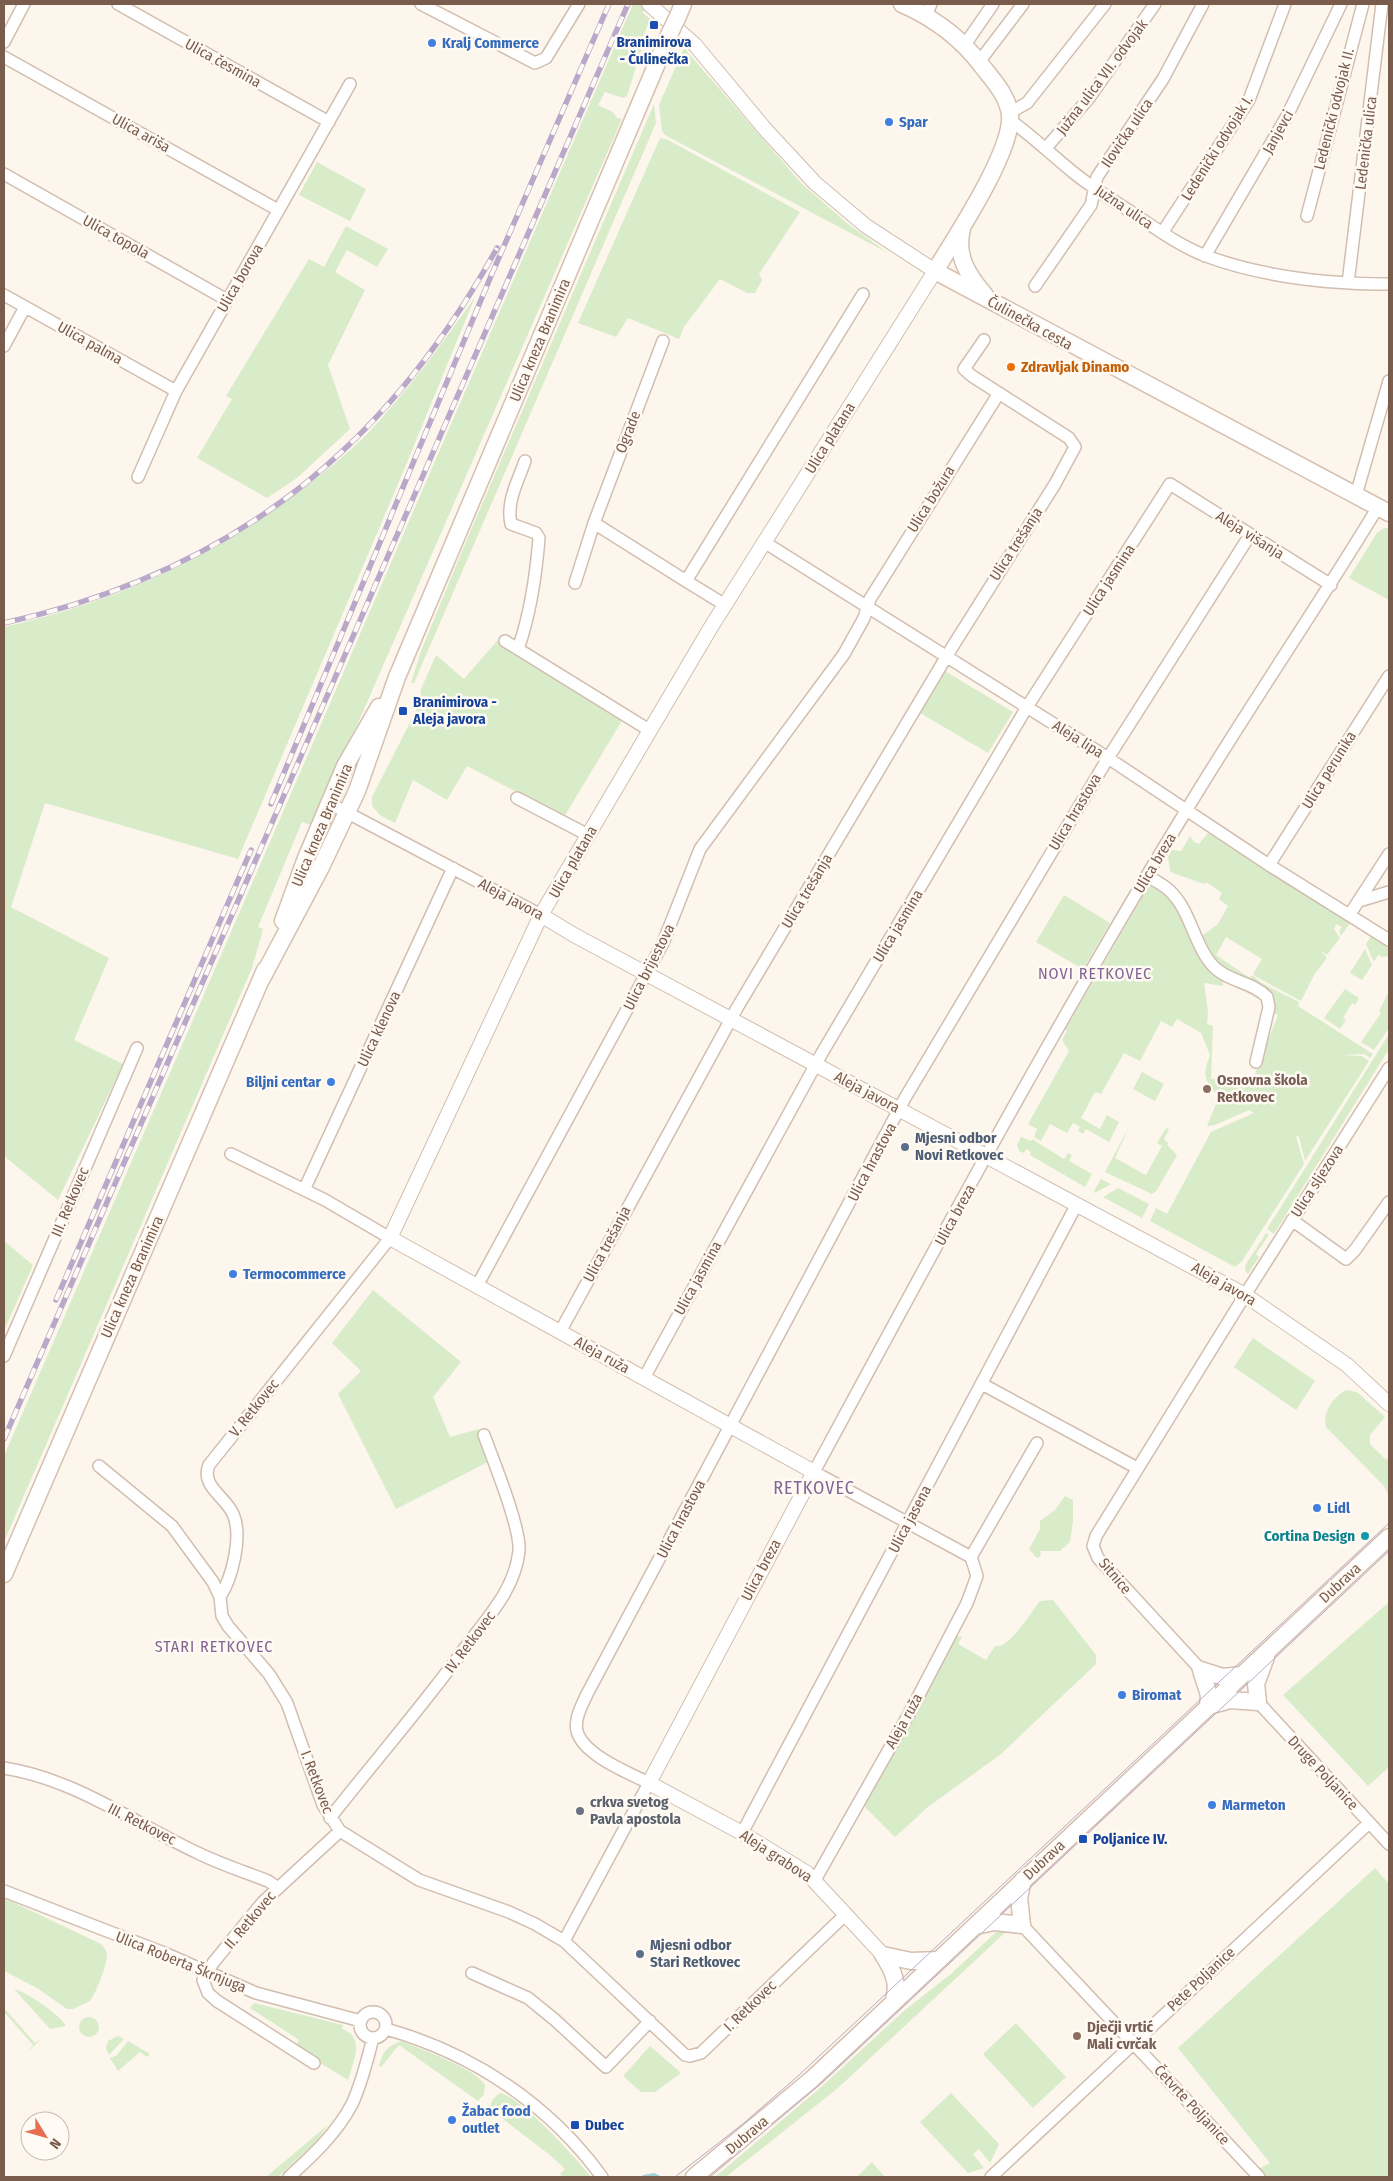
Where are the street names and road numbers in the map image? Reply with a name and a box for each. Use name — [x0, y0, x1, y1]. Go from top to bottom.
street label: Južna ulica VII. odvojak — [1053, 16, 1151, 138]
street label: Ulica česmina — [182, 35, 264, 91]
street label: Ledenički odvojak II. — [1310, 46, 1358, 172]
street label: Ledenički odvojak I. — [1177, 92, 1257, 204]
street label: Ilovička ulica — [1097, 95, 1157, 171]
street label: Ledenička ulica — [1351, 95, 1381, 191]
street label: Janjevci — [1259, 107, 1297, 157]
street label: Ulica ariša — [109, 110, 173, 156]
street label: Južna ulica — [1092, 181, 1156, 233]
street label: Ulica topola — [80, 211, 152, 263]
street label: Ulica borova — [213, 241, 267, 315]
street label: Ulica kneza Branimira — [506, 276, 574, 404]
street label: Čulinečka cesta — [984, 292, 1076, 354]
street label: Ulica palma — [54, 318, 126, 368]
street label: Ulica platana — [801, 399, 859, 477]
street label: Ograde — [612, 408, 644, 456]
street label: Ulica božura — [903, 462, 959, 536]
street label: Ulica trešanja — [986, 504, 1046, 584]
street label: Aleja višanja — [1213, 507, 1287, 563]
street label: Ulica jasmina — [1079, 541, 1139, 619]
street label: Aleja lipa — [1049, 716, 1107, 762]
street label: Ulica perunika — [1298, 728, 1360, 812]
street label: Ulica kneza Branimira — [288, 761, 356, 889]
street label: Ulica hrastova — [1045, 770, 1105, 854]
street label: Ulica platana — [545, 823, 601, 901]
street label: Ulica breza — [1130, 830, 1180, 896]
street label: Ulica trešanja — [778, 851, 836, 931]
street label: Aleja javora — [475, 874, 547, 924]
street label: Ulica jasmina — [869, 886, 927, 966]
street label: Ulica brijestova — [620, 921, 678, 1013]
street label: Ulica klenova — [354, 988, 404, 1070]
street label: Aleja javora — [831, 1067, 903, 1117]
street label: Ulica hrastova — [844, 1120, 900, 1204]
street label: Ulica sljezova — [1287, 1141, 1347, 1221]
street label: III. Retkovec — [47, 1164, 93, 1240]
street label: Ulica breza — [931, 1181, 979, 1249]
street label: Ulica trešanja — [579, 1203, 635, 1285]
street label: Ulica kneza Branimira — [97, 1213, 167, 1341]
street label: Ulica jasmina — [670, 1238, 726, 1318]
street label: Aleja javora — [1189, 1258, 1259, 1310]
street label: Aleja ruža — [571, 1333, 633, 1377]
street label: V. Retkovec — [225, 1375, 283, 1440]
street label: Ulica hrastova — [653, 1477, 709, 1561]
street label: Ulica jasena — [885, 1482, 935, 1556]
street label: Ulica breza — [737, 1536, 785, 1604]
street label: Sitnice — [1095, 1554, 1135, 1598]
street label: Dubrava — [1315, 1559, 1365, 1607]
street label: IV. Retkovec — [441, 1607, 499, 1677]
street label: Aleja ruža — [882, 1690, 926, 1752]
street label: Druge Poljanice — [1284, 1732, 1362, 1814]
street label: I. Retkovec — [297, 1748, 337, 1817]
street label: III. Retkovec — [105, 1799, 180, 1849]
street label: Aleja grabova — [736, 1826, 816, 1886]
street label: Dubrava — [1019, 1836, 1069, 1884]
street label: II. Retkovec — [221, 1887, 280, 1953]
street label: Ulica Roberta Škrnjuga — [113, 1928, 249, 1996]
street label: Pete Poljanice — [1163, 1943, 1239, 2015]
street label: I. Retkovec — [720, 1976, 780, 2035]
street label: Četvrte Poljanice — [1150, 2061, 1234, 2149]
street label: Dubrava — [722, 2112, 772, 2158]

